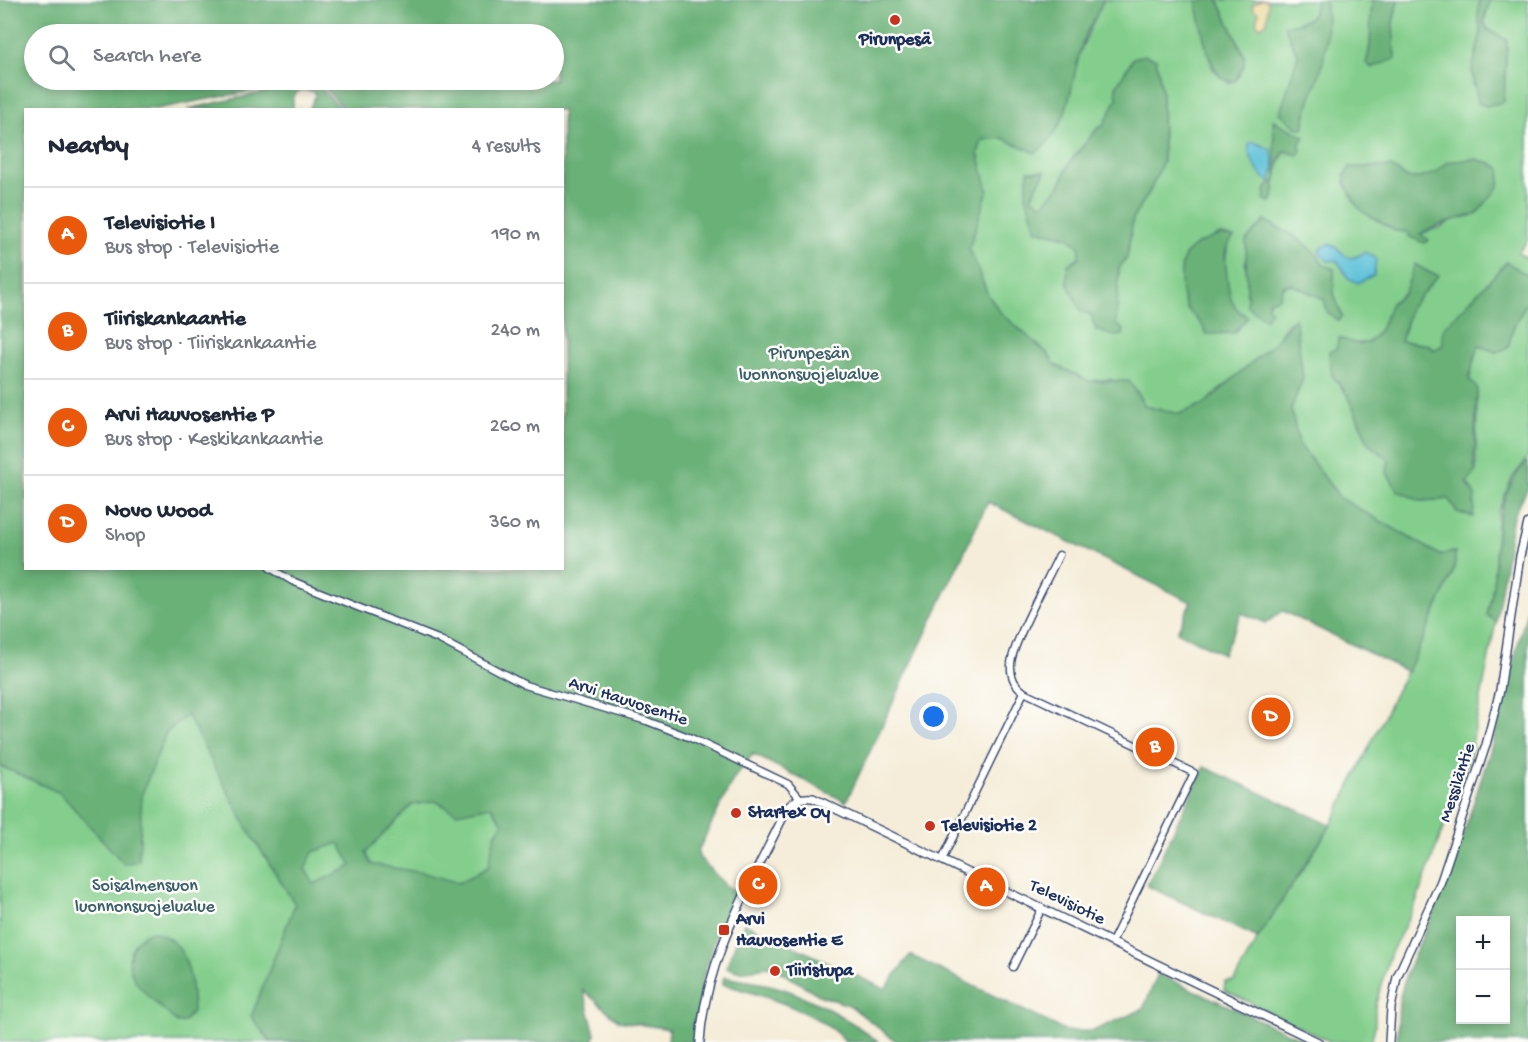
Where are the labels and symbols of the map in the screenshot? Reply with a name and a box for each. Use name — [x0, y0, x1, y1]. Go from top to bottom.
marker: Pirunpesä — [888, 13, 902, 27]
place label: Pirunpesä — [858, 30, 932, 51]
park label: Pirunpesän luonnonsuojelualue — [739, 344, 880, 386]
street label: Arvi Hauvosentie — [566, 673, 691, 731]
pin: D — [1252, 694, 1290, 740]
your location — [919, 702, 948, 731]
pin: B — [1136, 724, 1174, 770]
street label: Messiläntie — [1435, 740, 1481, 825]
place label: Startex Oy — [748, 803, 830, 824]
marker: Startex Oy — [729, 806, 743, 820]
place label: Televisiotie 2 — [940, 816, 1037, 837]
marker: Televisiotie 2 — [923, 819, 937, 833]
pin: C — [738, 862, 777, 908]
pin: A — [966, 864, 1006, 910]
street label: Televisiotie — [1025, 875, 1109, 931]
park label: Soisalmensuon luonnonsuojelualue — [75, 876, 216, 918]
place label: Arvi Hauvosentie E — [735, 910, 844, 952]
marker: Arvi Hauvosentie E — [717, 923, 731, 937]
place label: Tiiristupa — [785, 961, 854, 982]
marker: Tiiristupa — [768, 964, 782, 978]

